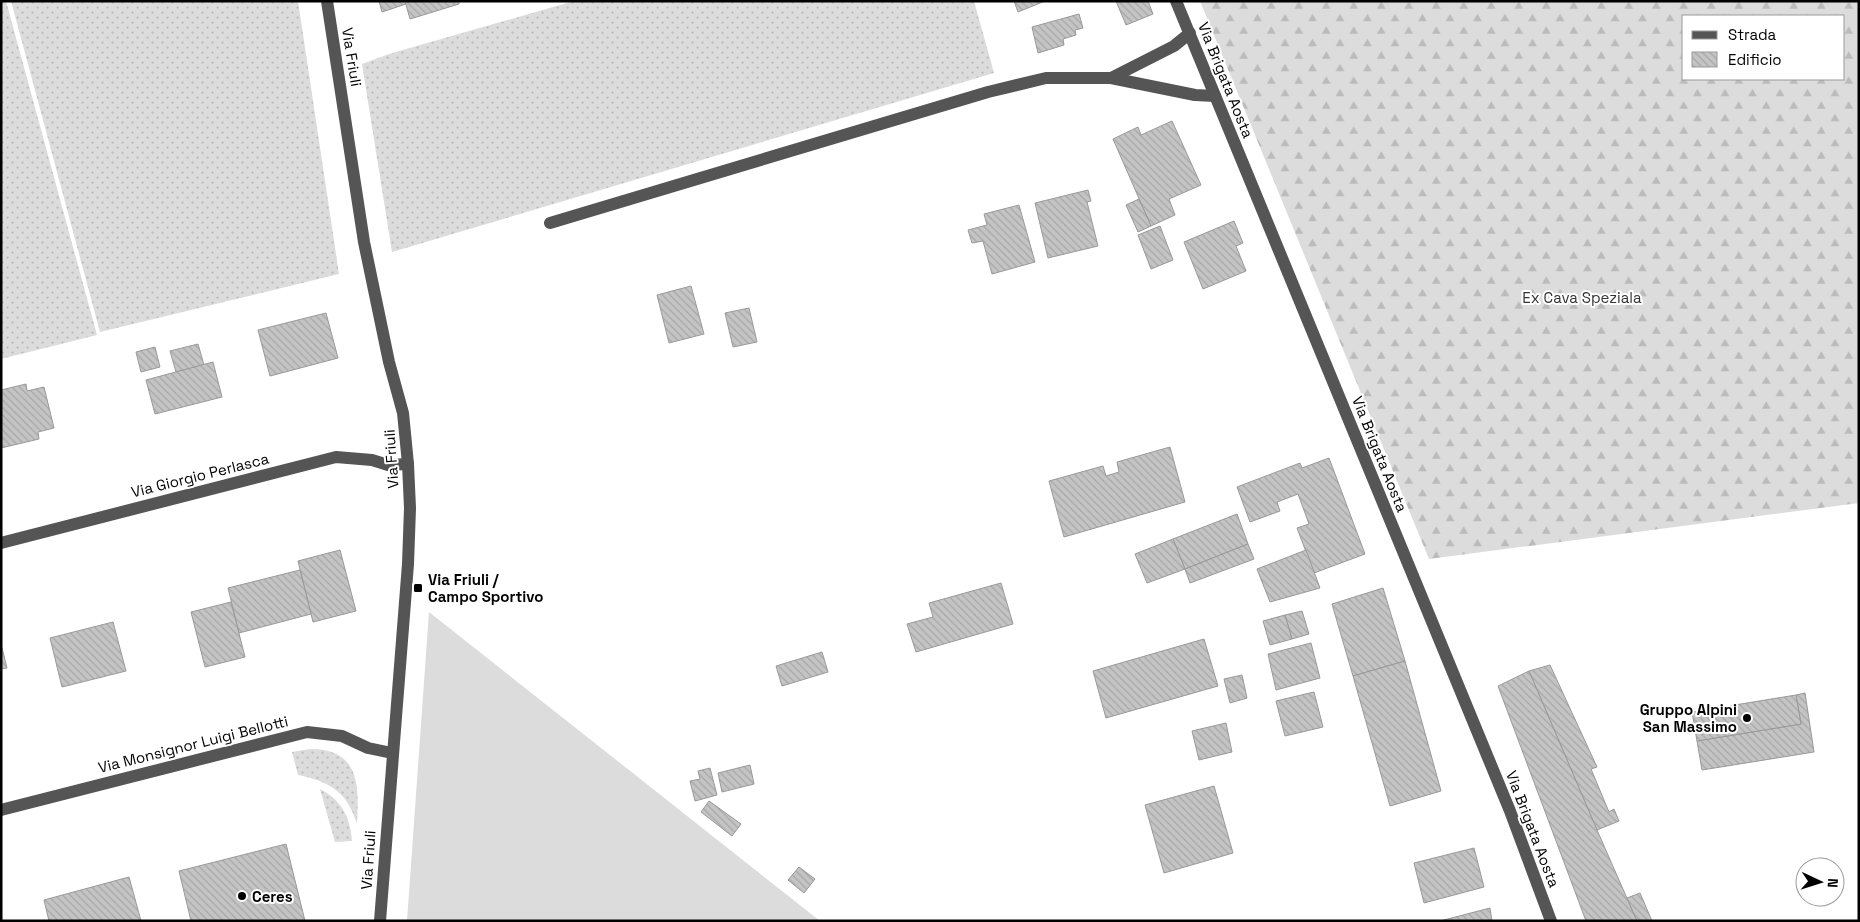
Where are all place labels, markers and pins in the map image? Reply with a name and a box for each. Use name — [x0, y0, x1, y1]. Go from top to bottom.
place label: Via Friuli / Campo Sportivo — [428, 570, 544, 606]
marker: Via Friuli / Campo Sportivo — [412, 582, 424, 594]
place label: Gruppo Alpini San Massimo — [1640, 700, 1737, 736]
marker: Gruppo Alpini San Massimo — [1741, 712, 1753, 724]
place label: Ceres — [252, 887, 293, 906]
marker: Ceres — [236, 890, 248, 902]

